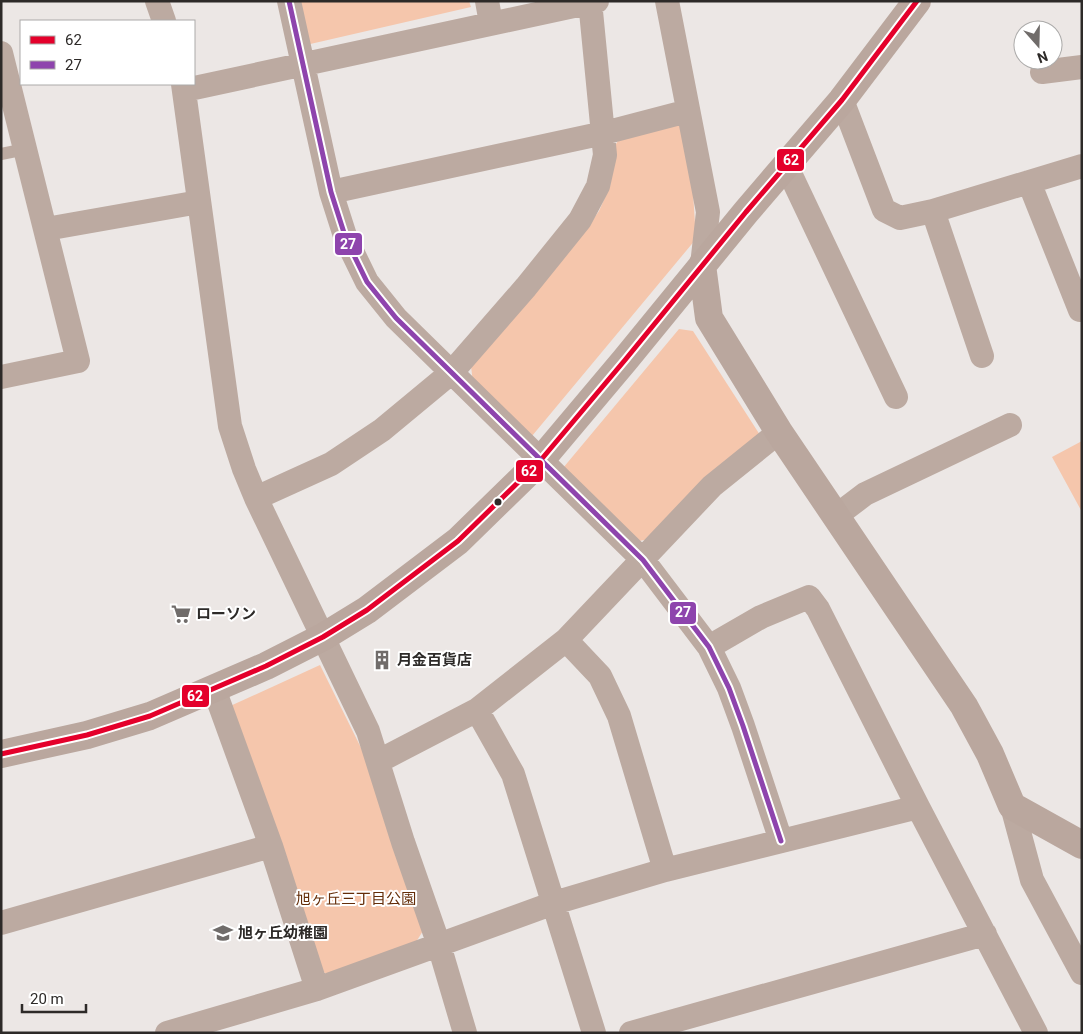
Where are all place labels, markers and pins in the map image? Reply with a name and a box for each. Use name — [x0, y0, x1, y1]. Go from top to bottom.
unlabelled marker — [493, 497, 503, 507]
supermarket icon: ローソン — [170, 603, 192, 625]
place label: ローソン — [196, 605, 256, 623]
building icon: 月金百貨店 — [371, 649, 393, 671]
place label: 月金百貨店 — [397, 651, 472, 669]
school or university icon: 旭ヶ丘幼稚園 — [212, 922, 234, 944]
place label: 旭ヶ丘幼稚園 — [238, 924, 328, 942]

